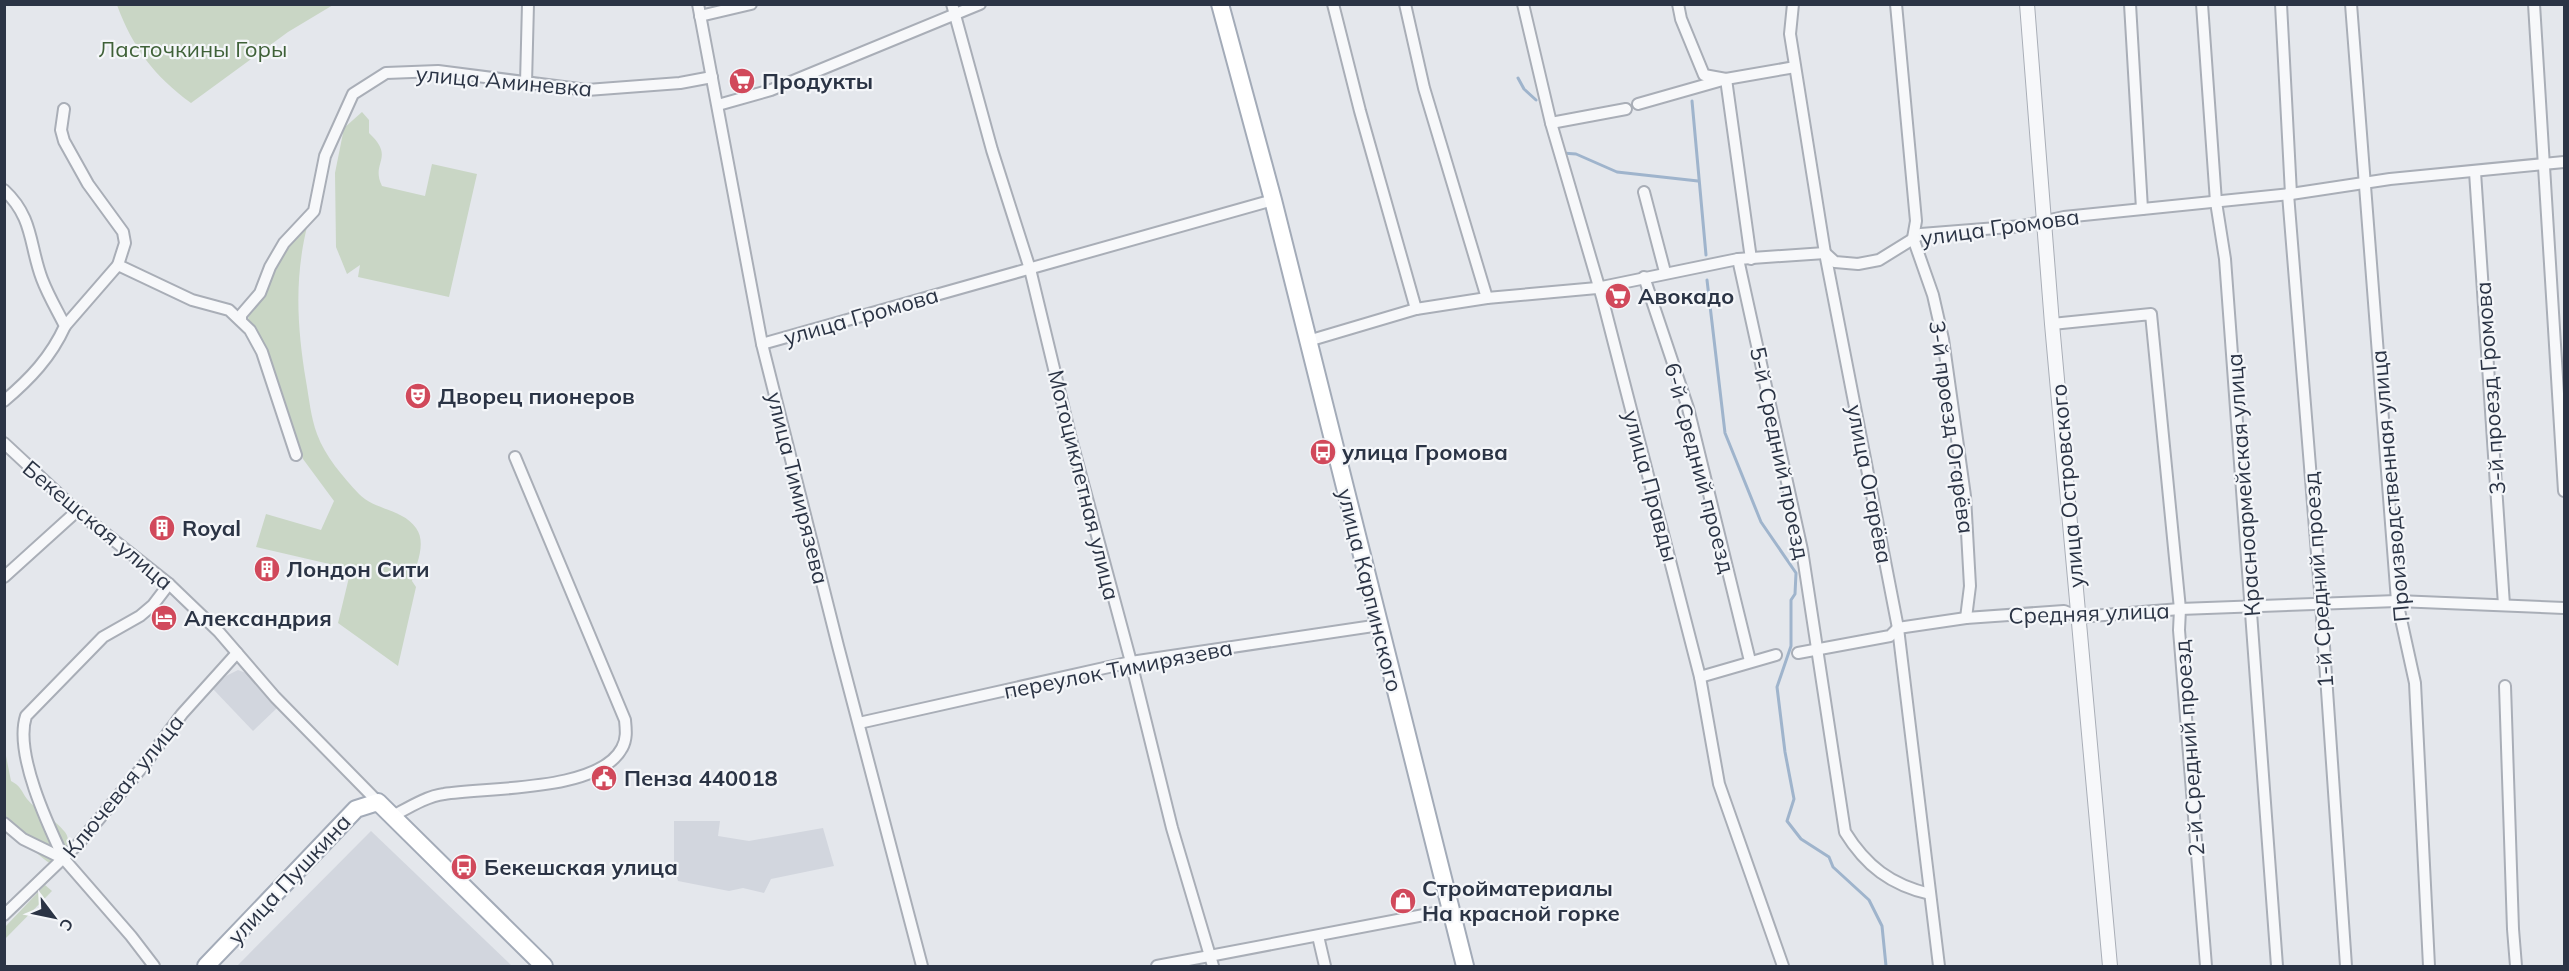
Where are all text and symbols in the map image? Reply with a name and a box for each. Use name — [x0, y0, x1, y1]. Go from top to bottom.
park label: Ласточкины Горы — [99, 35, 287, 63]
street label: улица Аминевка — [415, 59, 593, 103]
supermarket icon: Продукты — [727, 66, 757, 96]
place label: Продукты — [762, 67, 873, 95]
street label: улица Громова — [1919, 202, 2081, 252]
street label: улица Громова — [780, 281, 942, 351]
supermarket icon: Авокадо — [1603, 281, 1633, 311]
street label: 3-й проезд Громова — [2469, 281, 2511, 495]
place label: Авокадо — [1638, 282, 1734, 310]
street label: 3-й проезд Огарёва — [1923, 319, 1981, 535]
street label: 5-й Средний проезд — [1744, 344, 1816, 562]
street label: Производственная улица — [2364, 349, 2416, 623]
street label: Красноармейская улица — [2220, 353, 2266, 617]
street label: 6-й Средний проезд — [1658, 360, 1742, 576]
street label: Мотоциклетная улица — [1042, 367, 1126, 603]
theatre icon: Дворец пионеров — [403, 381, 433, 411]
place label: Дворец пионеров — [438, 382, 635, 410]
street label: улица Островского — [2044, 383, 2090, 589]
street label: улица Тимирязева — [761, 389, 835, 587]
street label: улица Огарёва — [1841, 402, 1899, 566]
street label: улица Правды — [1617, 407, 1685, 565]
bus stop icon: улица Громова — [1308, 437, 1338, 467]
place label: улица Громова — [1342, 438, 1508, 466]
street label: Бекешская улица — [17, 454, 179, 596]
street label: 1-й Средний проезд — [2296, 471, 2340, 689]
street label: улица Карпинского — [1331, 485, 1409, 695]
building icon: Royal — [147, 513, 177, 543]
place label: Royal — [182, 514, 241, 542]
building icon: Лондон Сити — [252, 554, 282, 584]
place label: Лондон Сити — [286, 555, 430, 583]
street label: Средняя улица — [2008, 596, 2170, 630]
hotel icon: Александрия — [149, 603, 179, 633]
place label: Александрия — [184, 604, 332, 632]
street label: переулок Тимирязева — [1001, 633, 1235, 705]
street label: 2-й Средний проезд — [2167, 639, 2211, 857]
street label: Ключевая улица — [56, 708, 190, 864]
public building icon: Пенза 440018 — [589, 763, 619, 793]
place label: Пенза 440018 — [624, 764, 778, 792]
street label: улица Пушкина — [221, 808, 357, 950]
bus stop icon: Бекешская улица — [449, 852, 479, 882]
place label: Бекешская улица — [484, 853, 678, 881]
place label: Стройматериалы На красной горке — [1422, 874, 1620, 927]
shop icon: Стройматериалы На красной горке — [1388, 886, 1418, 916]
north arrow — [24, 887, 84, 947]
text: С — [55, 915, 78, 935]

